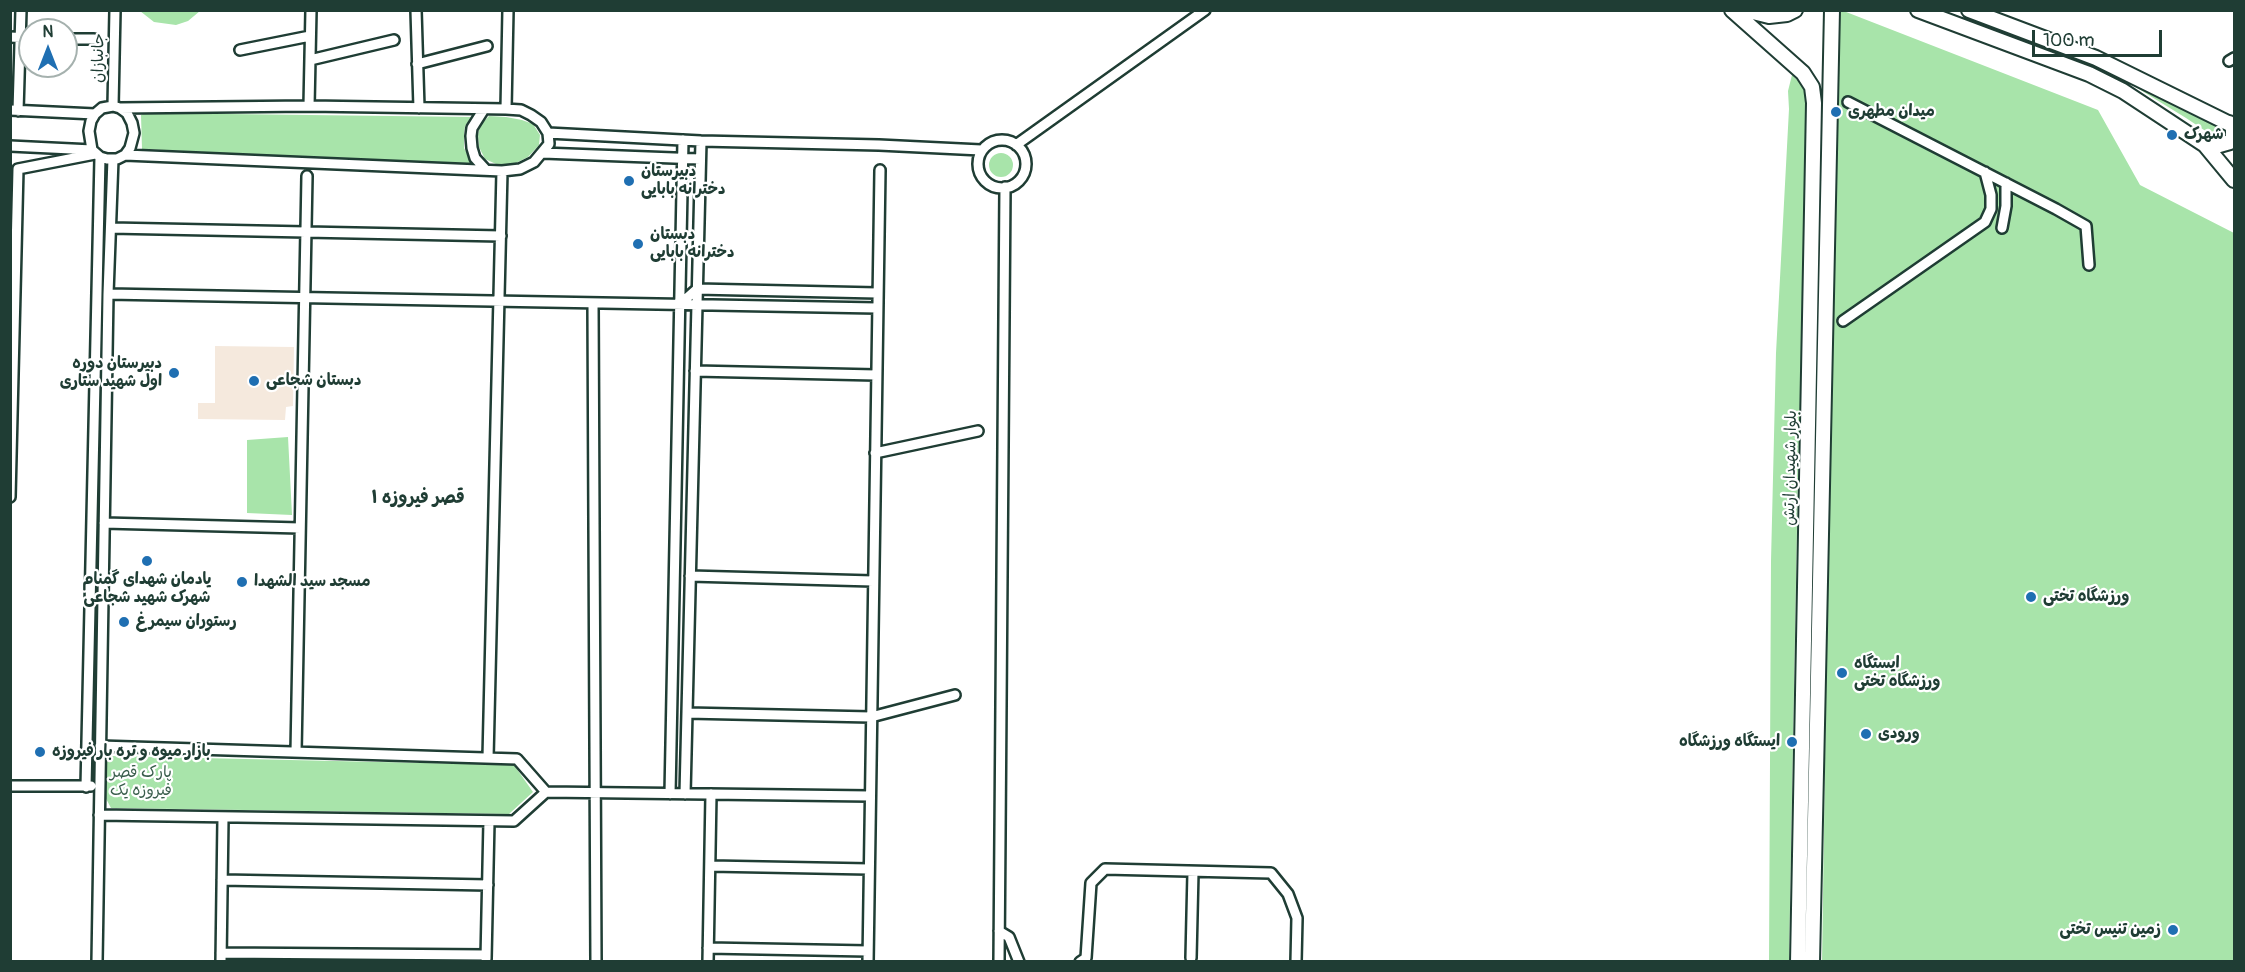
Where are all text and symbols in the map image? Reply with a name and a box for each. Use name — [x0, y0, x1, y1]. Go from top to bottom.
north arrow — [18, 18, 78, 78]
scale bar — [2035, 18, 2166, 56]
text: N — [43, 22, 53, 42]
text: 100 m — [2043, 29, 2095, 52]
street label: جانبازان — [89, 33, 109, 83]
place label: میدان مطهری — [1848, 102, 1935, 122]
marker: میدان مطهری — [1829, 105, 1843, 119]
place label: شهرک — [2184, 125, 2224, 145]
marker: شهرک — [2165, 128, 2179, 142]
place label: دبیرستان دخترانه بابایی — [641, 162, 725, 200]
marker: دبیرستان دخترانه بابایی — [622, 174, 636, 188]
place label: دبستان دخترانه بابایی — [650, 225, 734, 263]
marker: دبستان دخترانه بابایی — [631, 237, 645, 251]
place label: دبیرستان دوره اول شهید ستاری — [60, 354, 162, 392]
marker: دبیرستان دوره اول شهید ستاری — [167, 366, 181, 380]
place label: دبستان شجاعی — [266, 371, 361, 391]
marker: دبستان شجاعی — [247, 374, 261, 388]
street label: بلوار شهیدان ارتش — [1780, 410, 1802, 526]
district label: قصر فیروزه ۱ — [371, 487, 465, 509]
marker: یادمان شهدای گمنام شهرک شهید شجاعی — [140, 554, 154, 568]
place label: یادمان شهدای گمنام شهرک شهید شجاعی — [83, 570, 211, 608]
place label: مسجد سید الشهدا — [254, 572, 371, 592]
marker: مسجد سید الشهدا — [235, 575, 249, 589]
place label: ورزشگاه تختی — [2043, 587, 2129, 607]
marker: ورزشگاه تختی — [2024, 590, 2038, 604]
place label: رستوران سیمرغ — [136, 612, 237, 632]
marker: رستوران سیمرغ — [117, 615, 131, 629]
place label: ایستگاه ورزشگاه تختی — [1854, 654, 1940, 692]
marker: ایستگاه ورزشگاه تختی — [1835, 666, 1849, 680]
place label: ورودی — [1878, 724, 1920, 744]
marker: ورودی — [1859, 727, 1873, 741]
place label: ایستگاه ورزشگاه — [1679, 732, 1780, 752]
marker: ایستگاه ورزشگاه — [1785, 735, 1799, 749]
place label: بازار میوه و تره بار فیروزه — [52, 742, 211, 762]
marker: بازار میوه و تره بار فیروزه — [33, 745, 47, 759]
park label: پارک قصر فیروزه یک — [110, 763, 172, 801]
place label: زمین تنیس تختی — [2059, 920, 2161, 940]
marker: زمین تنیس تختی — [2166, 923, 2180, 937]

